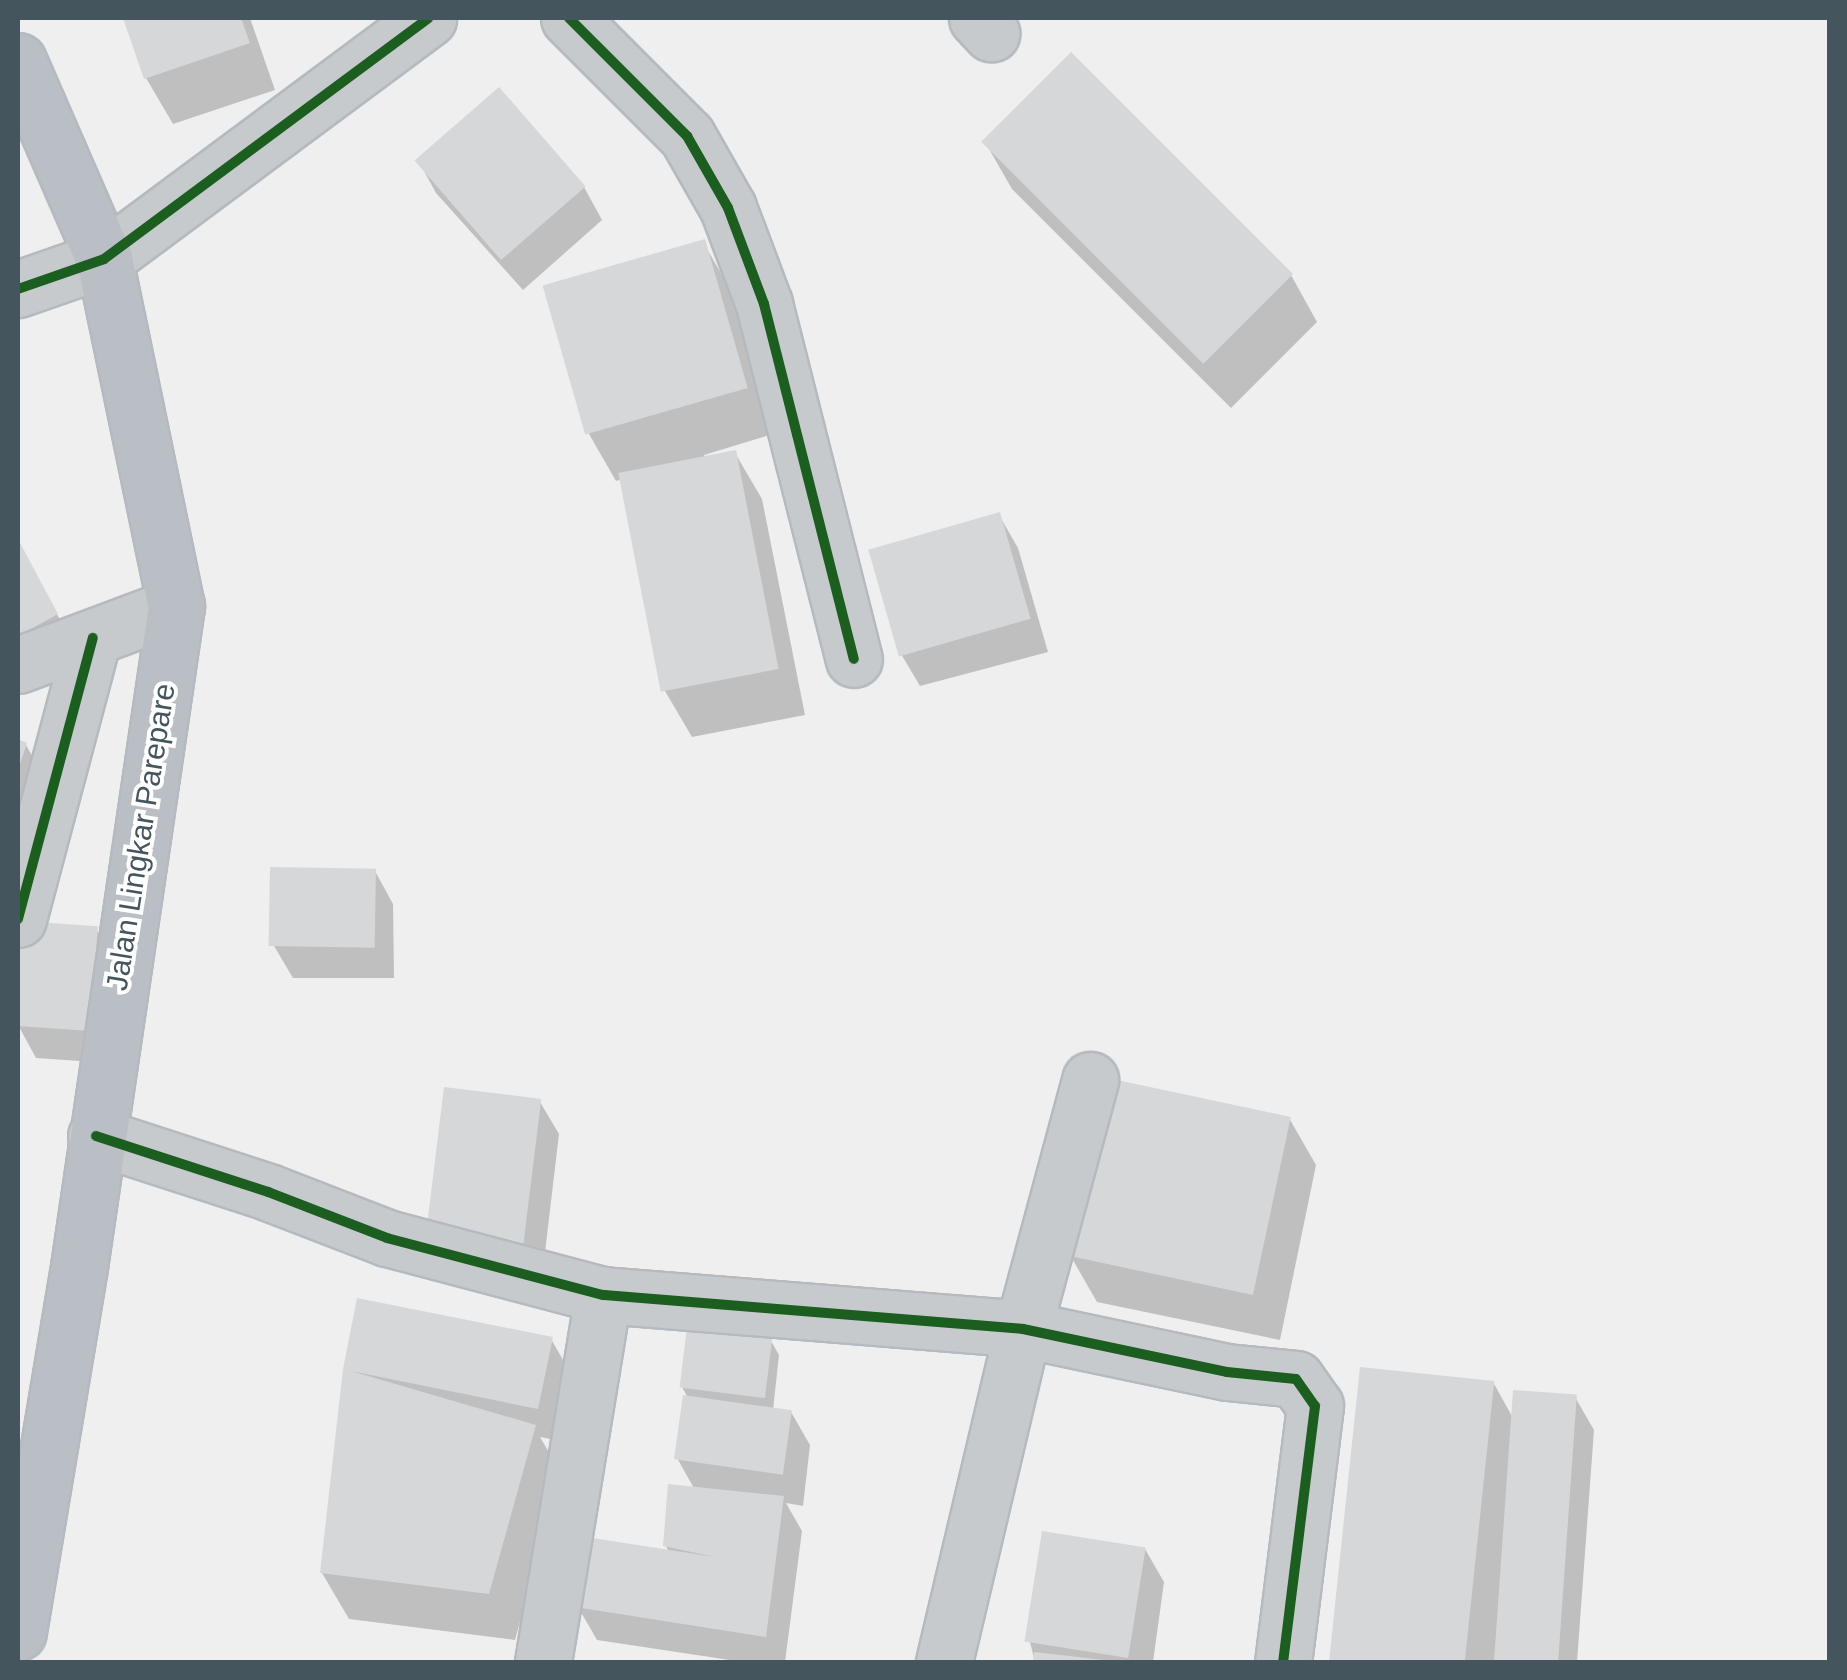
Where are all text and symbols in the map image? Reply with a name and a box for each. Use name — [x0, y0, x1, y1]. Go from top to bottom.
street label: Jalan Lingkar Parepare — [99, 681, 183, 993]

